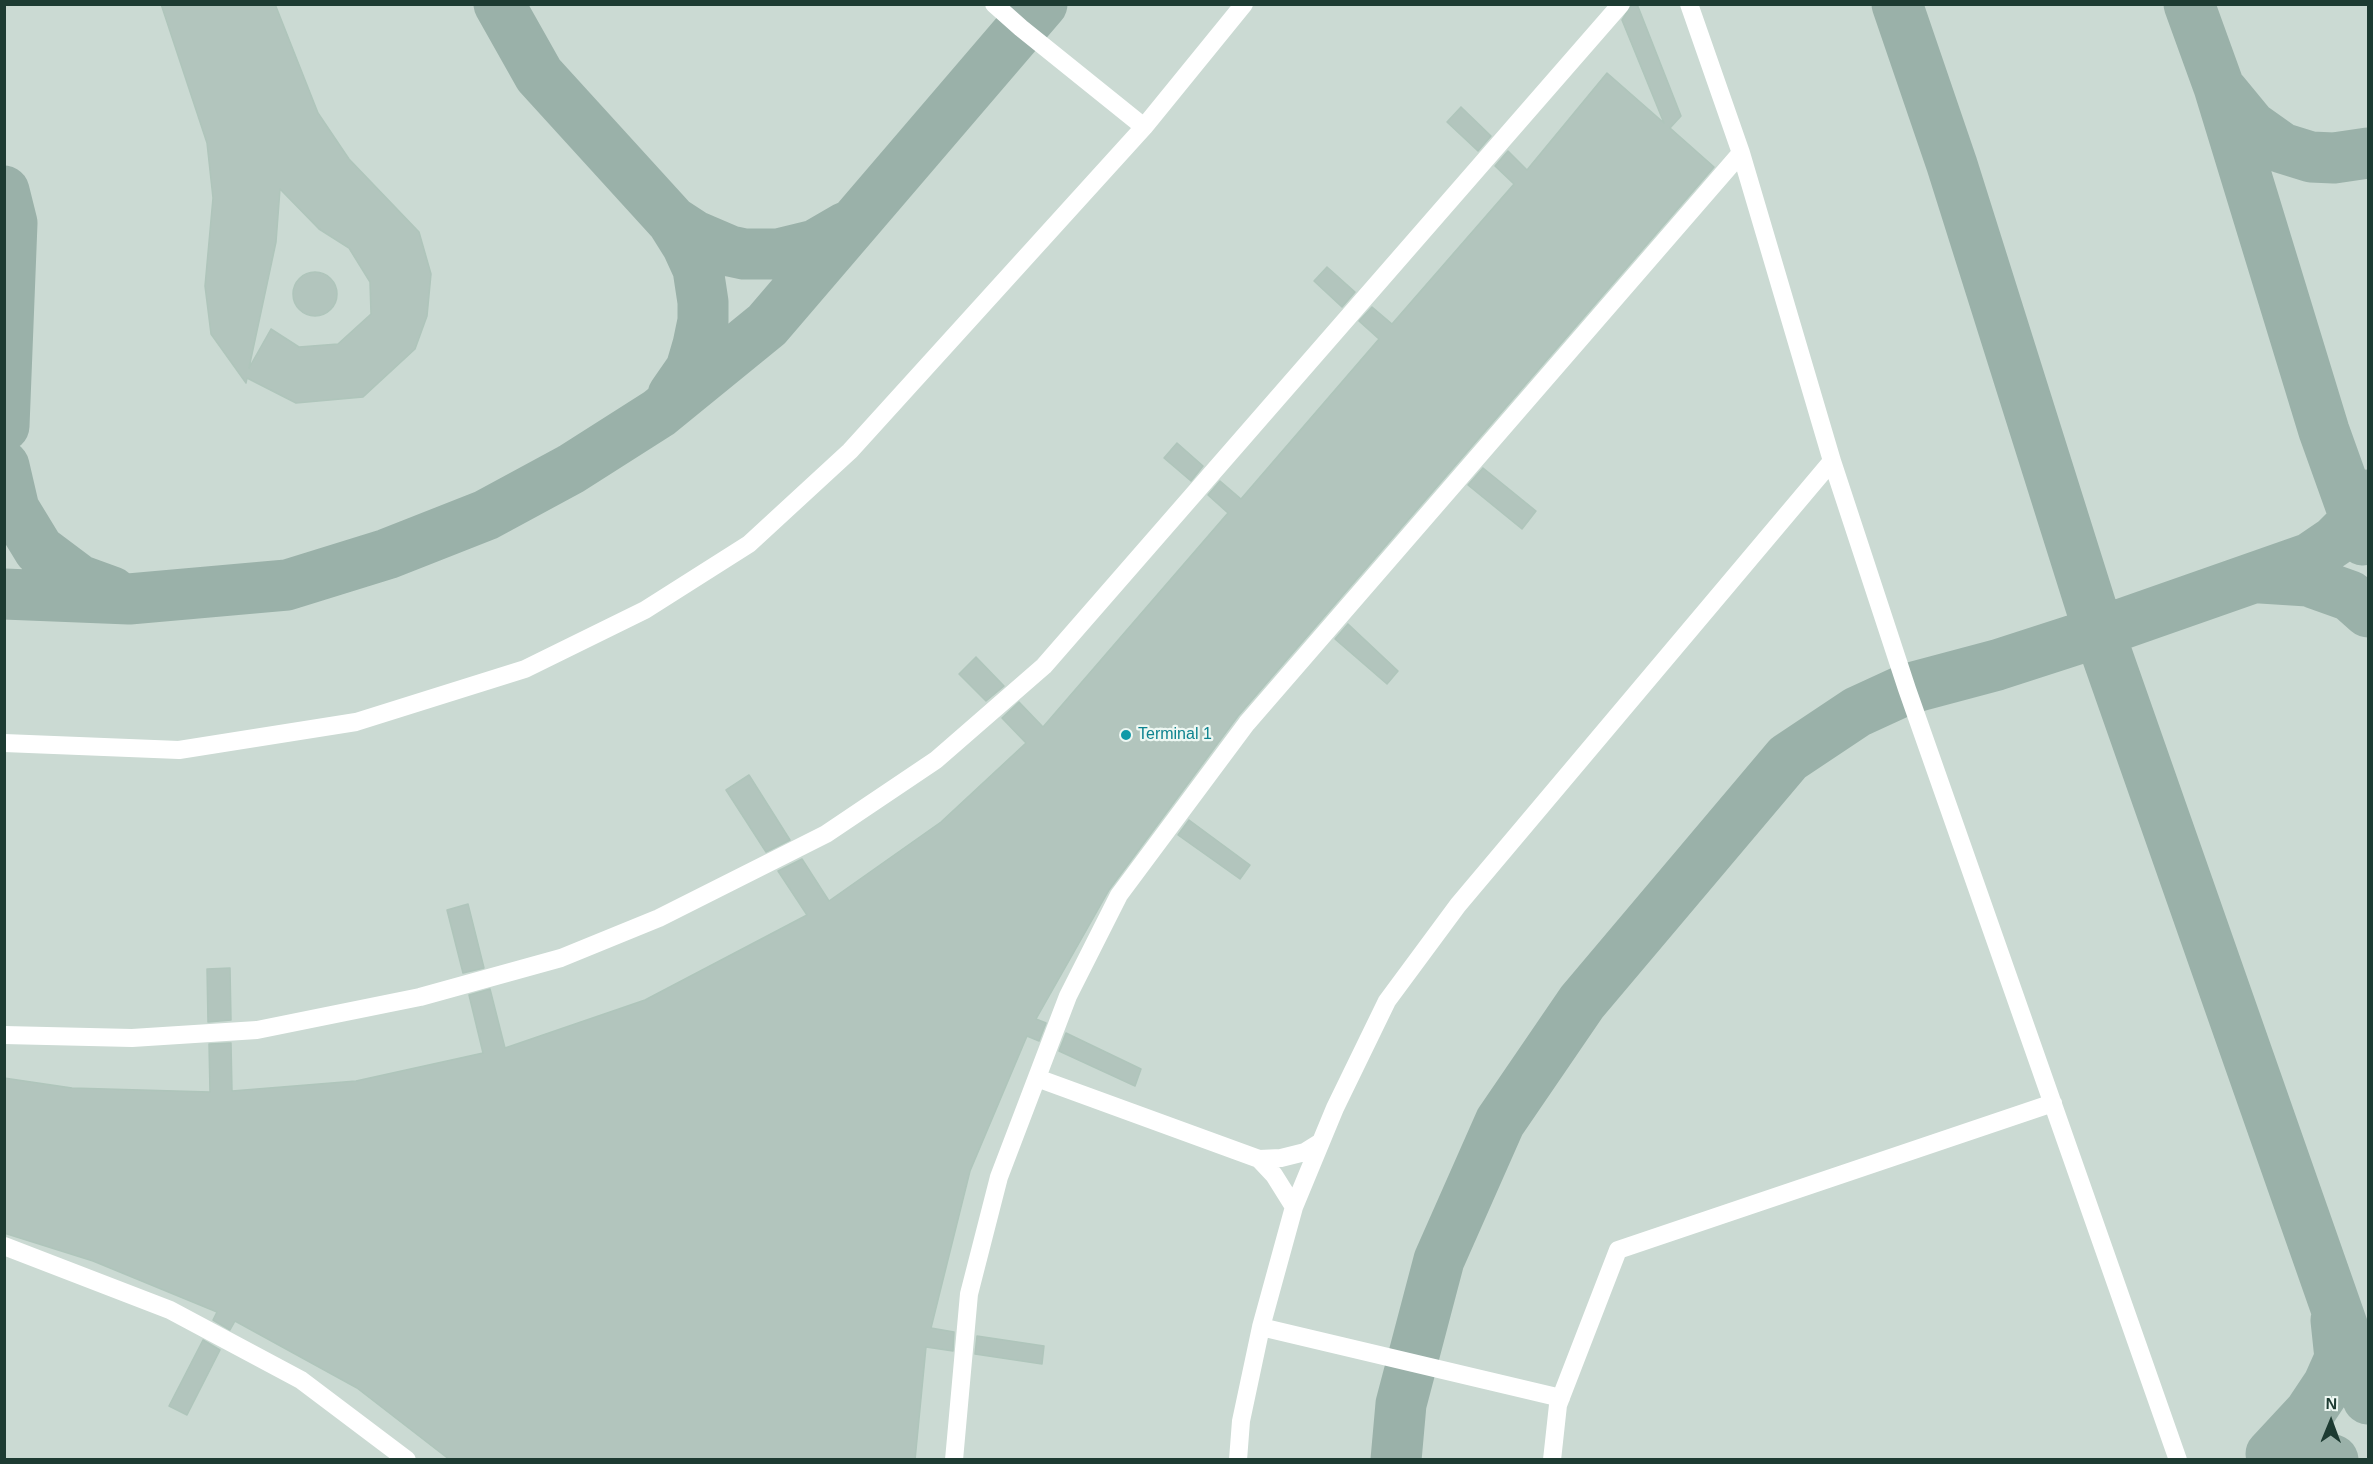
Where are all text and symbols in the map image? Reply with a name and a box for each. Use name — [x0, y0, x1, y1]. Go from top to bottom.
place label: Terminal 1 — [1138, 725, 1212, 745]
marker: Terminal 1 — [1119, 728, 1133, 742]
north arrow — [2301, 1392, 2361, 1452]
text: N — [2325, 1395, 2337, 1412]

